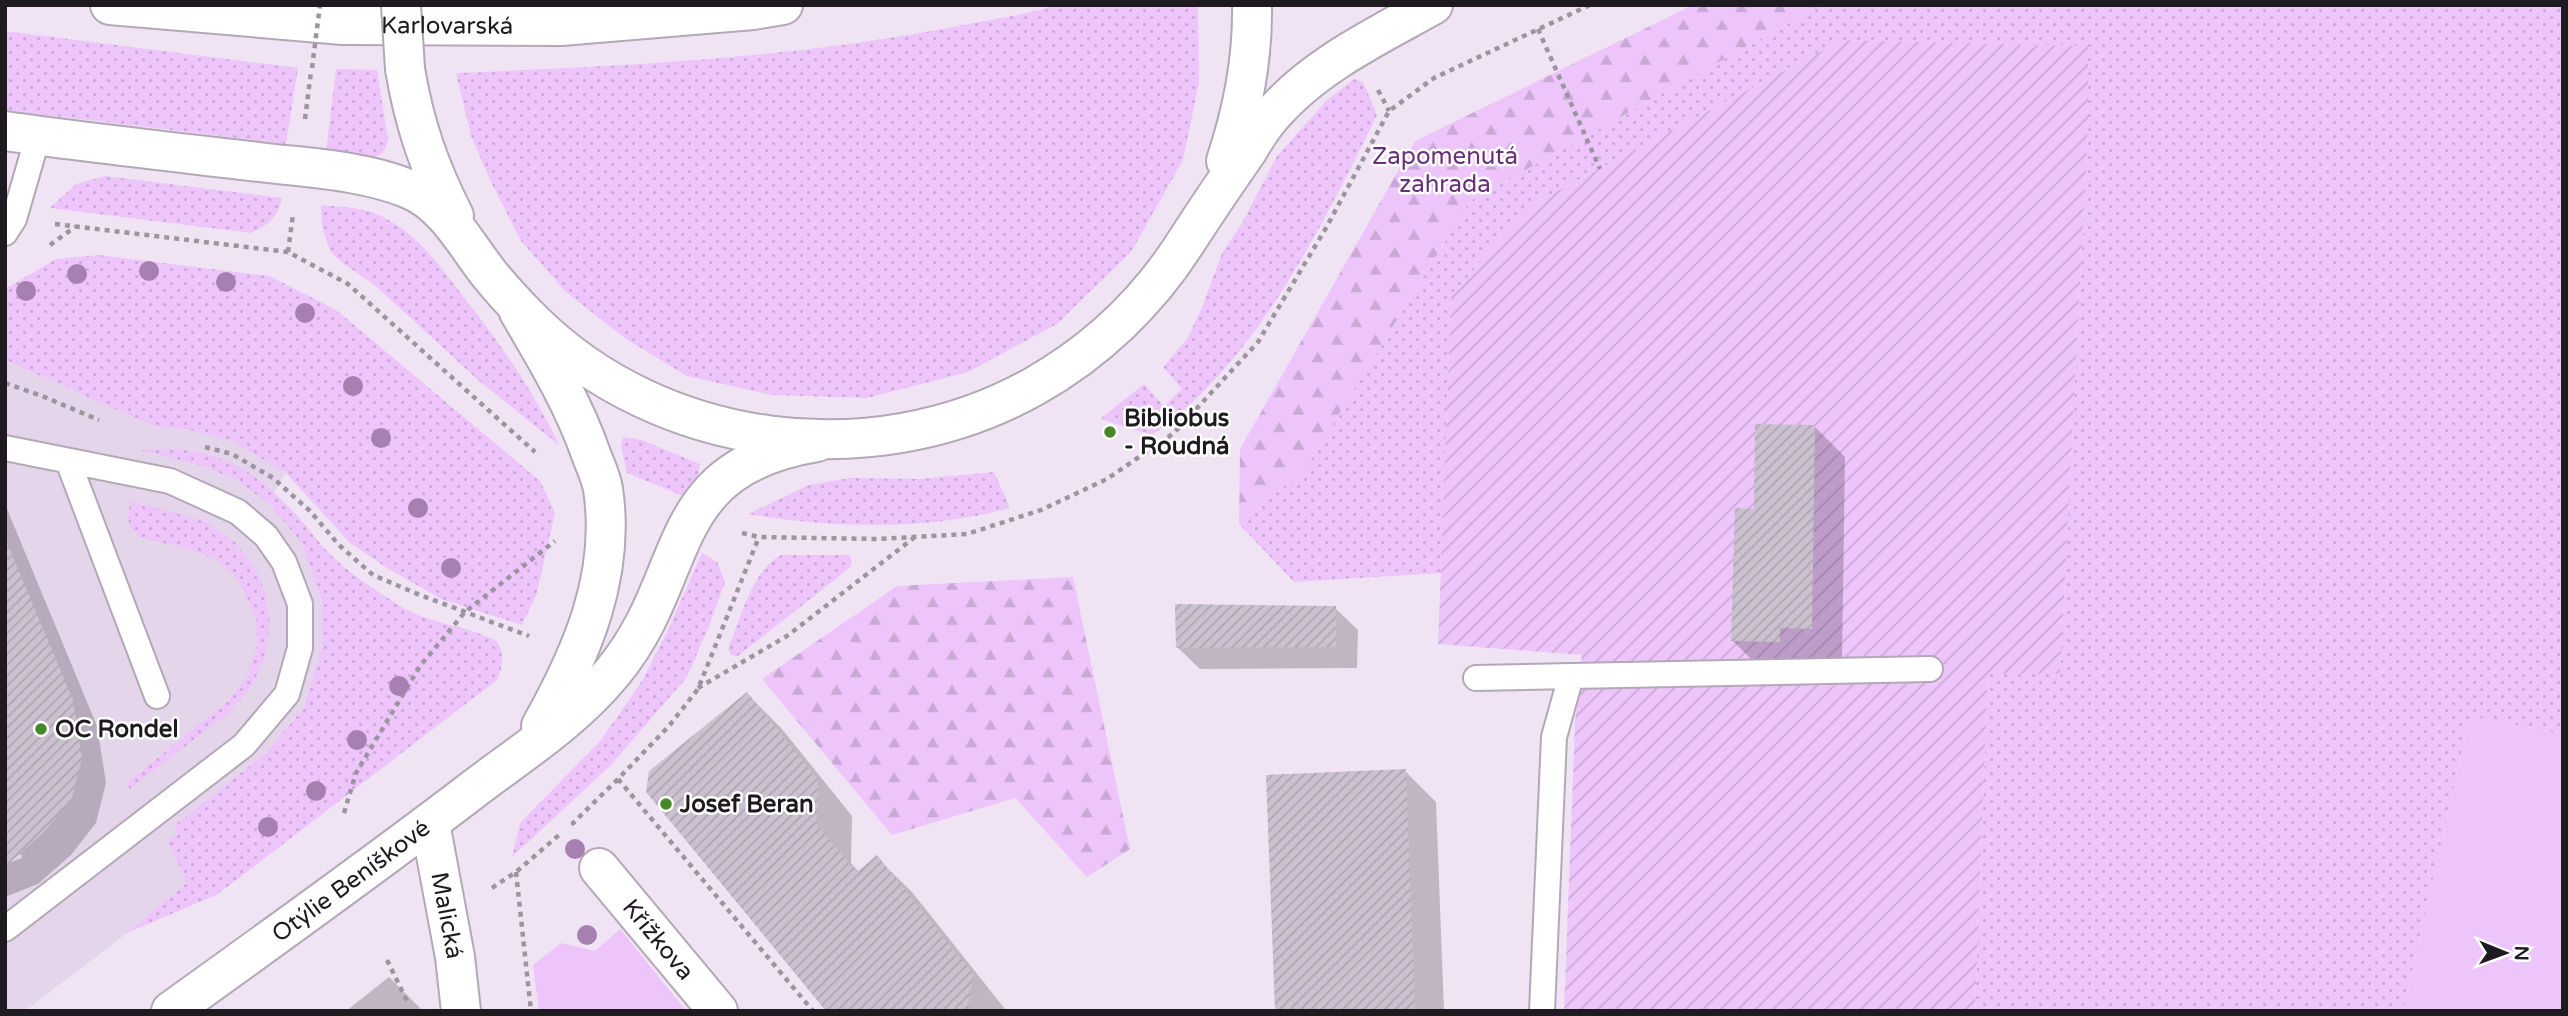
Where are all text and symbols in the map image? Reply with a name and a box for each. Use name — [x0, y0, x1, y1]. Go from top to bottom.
street label: Karlovarská — [381, 11, 513, 41]
park label: Zapomenutá zahrada — [1372, 142, 1518, 199]
place label: Bibliobus - Roudná — [1124, 404, 1230, 461]
marker: Bibliobus - Roudná — [1102, 424, 1118, 440]
place label: OC Rondel — [55, 715, 178, 744]
marker: OC Rondel — [33, 721, 49, 737]
place label: Josef Beran — [679, 790, 814, 819]
marker: Josef Beran — [658, 796, 674, 812]
street label: Otýlie Beníškové — [266, 813, 436, 949]
street label: Malická — [424, 870, 469, 961]
street label: Křížkova — [616, 893, 700, 986]
north arrow — [2470, 918, 2540, 988]
text: N — [2510, 945, 2532, 961]

